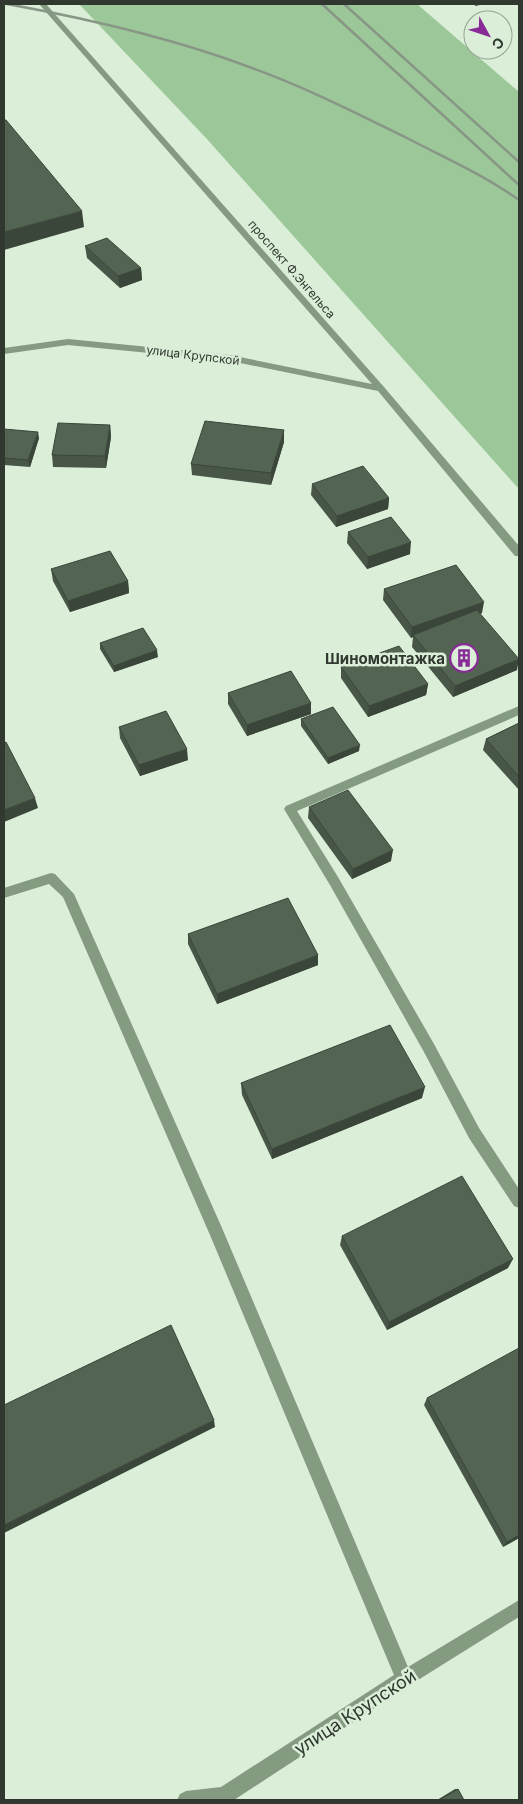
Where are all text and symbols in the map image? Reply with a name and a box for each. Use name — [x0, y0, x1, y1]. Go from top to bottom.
north arrow — [463, 10, 513, 60]
text: С — [489, 34, 508, 53]
street label: проспект Ф.Энгельса — [245, 217, 339, 321]
street label: улица Крупской — [146, 342, 240, 368]
building icon: Шиномонтажка — [449, 643, 479, 673]
place label: Шиномонтажка — [325, 649, 445, 668]
street label: улица Крупской — [290, 1665, 420, 1759]

